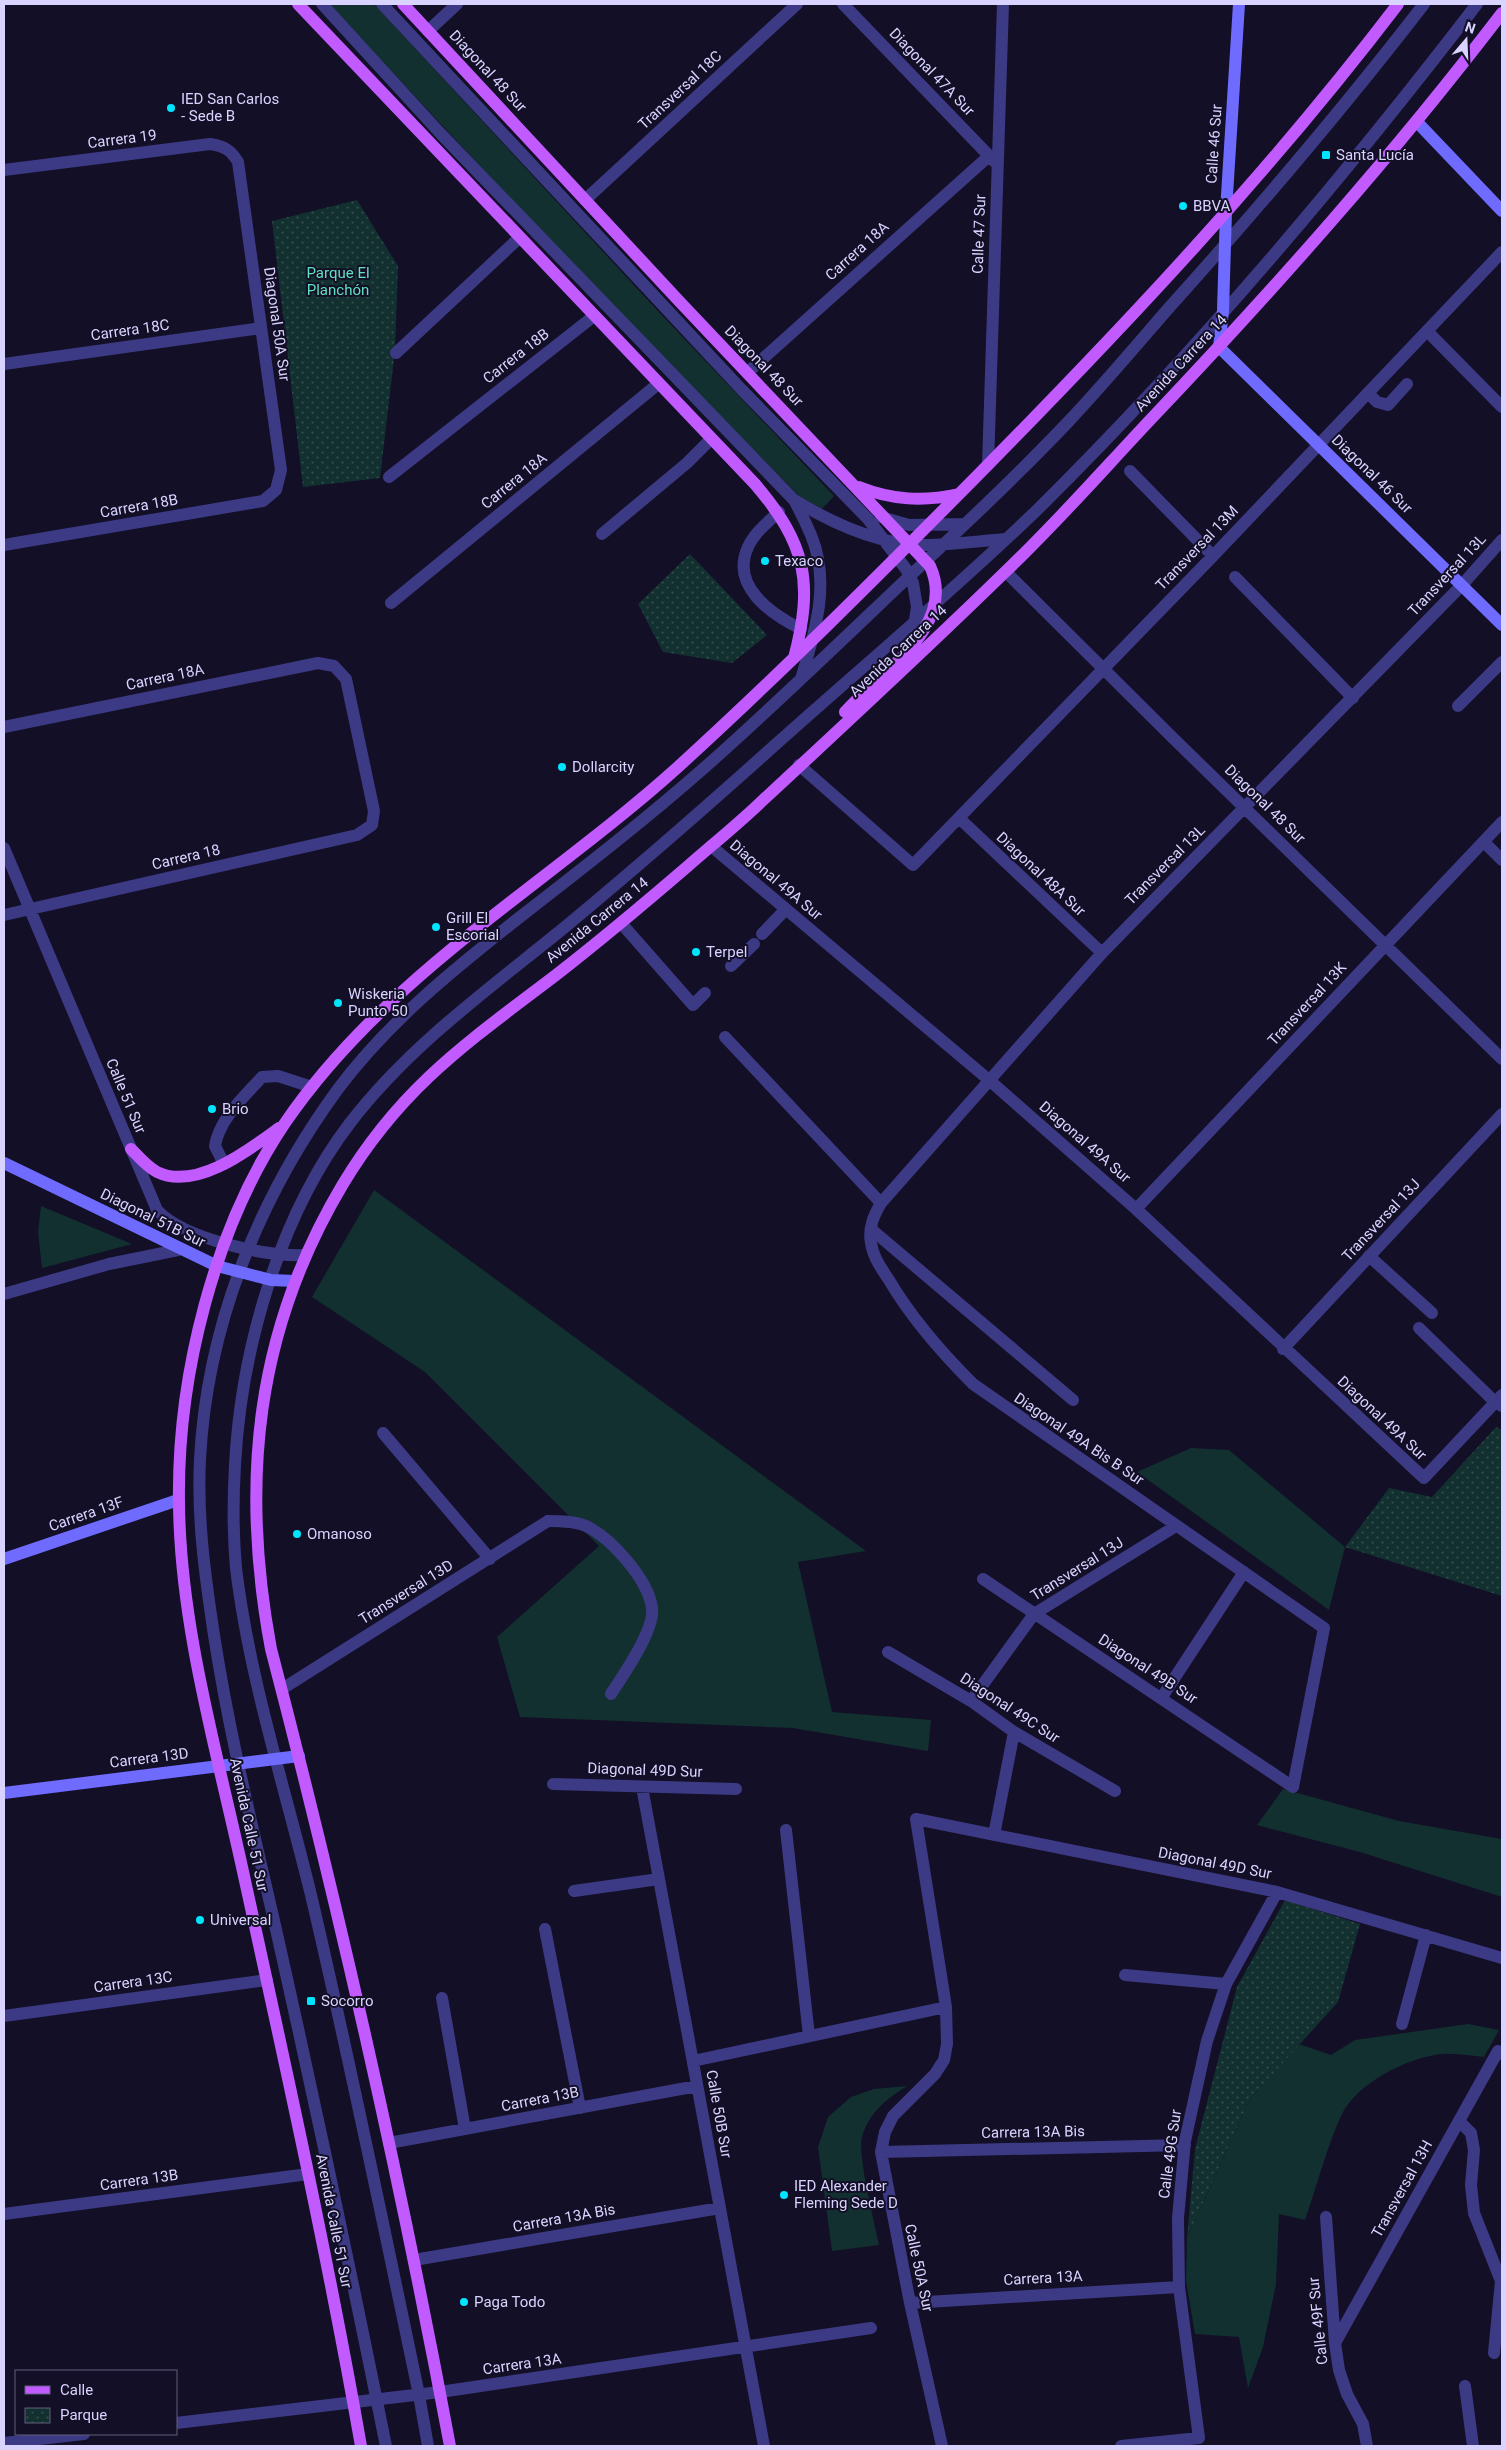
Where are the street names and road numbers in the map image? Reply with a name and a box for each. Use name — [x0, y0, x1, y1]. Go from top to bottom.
street label: Diagonal 47A Sur — [886, 24, 978, 120]
street label: Diagonal 48 Sur — [446, 26, 530, 116]
street label: Transversal 18C — [635, 47, 726, 133]
street label: Calle 46 Sur — [1202, 104, 1226, 184]
street label: Carrera 19 — [86, 126, 158, 152]
street label: Calle 47 Sur — [969, 194, 989, 274]
street label: Carrera 18A — [822, 218, 893, 284]
street label: Diagonal 50A Sur — [260, 266, 294, 382]
street label: Avenida Carrera 14 — [1131, 310, 1231, 415]
street label: Carrera 18C — [90, 316, 171, 344]
street label: Diagonal 48 Sur — [721, 322, 807, 410]
street label: Carrera 18B — [479, 325, 553, 387]
street label: Diagonal 46 Sur — [1328, 431, 1416, 517]
street label: Carrera 18A — [478, 449, 551, 513]
street label: Carrera 18B — [99, 490, 179, 522]
street label: Transversal 13M — [1152, 502, 1242, 594]
street label: Transversal 13L — [1404, 530, 1490, 620]
street label: Avenida Carrera 14 — [846, 601, 951, 701]
street label: Carrera 18A — [124, 660, 206, 694]
street label: Diagonal 48 Sur — [1221, 761, 1309, 847]
street label: Transversal 13L — [1121, 821, 1209, 909]
street label: Diagonal 48A Sur — [993, 828, 1089, 920]
street label: Diagonal 49A Sur — [726, 836, 826, 924]
street label: Carrera 18 — [150, 840, 222, 874]
street label: Avenida Carrera 14 — [542, 873, 652, 967]
street label: Transversal 13K — [1264, 958, 1351, 1049]
street label: Calle 51 Sur — [102, 1056, 150, 1136]
street label: Diagonal 49A Sur — [1036, 1097, 1134, 1187]
street label: Transversal 13J — [1338, 1175, 1424, 1265]
street label: Diagonal 51B Sur — [98, 1185, 208, 1251]
street label: Diagonal 49A Sur — [1334, 1372, 1430, 1464]
street label: Diagonal 49A Bis B Sur — [1011, 1389, 1147, 1489]
street label: Carrera 13F — [46, 1493, 126, 1535]
street label: Transversal 13J — [1027, 1533, 1127, 1605]
street label: Transversal 13D — [356, 1556, 456, 1628]
street label: Diagonal 49B Sur — [1095, 1630, 1201, 1708]
street label: Diagonal 49C Sur — [957, 1669, 1063, 1747]
street label: Carrera 13D — [109, 1744, 189, 1772]
street label: Avenida Calle 51 Sur — [226, 1756, 272, 1894]
street label: Diagonal 49D Sur — [587, 1759, 703, 1781]
street label: Diagonal 49D Sur — [1157, 1843, 1273, 1883]
street label: Carrera 13C — [93, 1968, 174, 1996]
street label: Calle 50B Sur — [702, 2069, 736, 2159]
street label: Carrera 13B — [500, 2083, 580, 2115]
street label: Calle 49G Sur — [1155, 2108, 1185, 2200]
street label: Carrera 13A Bis — [981, 2122, 1085, 2142]
street label: Transversal 13H — [1368, 2137, 1436, 2241]
street label: Avenida Calle 51 Sur — [312, 2152, 356, 2290]
street label: Carrera 13B — [99, 2166, 179, 2194]
street label: Carrera 13A Bis — [511, 2200, 617, 2236]
street label: Calle 50A Sur — [901, 2222, 937, 2314]
street label: Carrera 13A — [1003, 2267, 1083, 2289]
street label: Calle 49F Sur — [1304, 2276, 1332, 2366]
street label: Carrera 13A — [482, 2350, 563, 2378]

